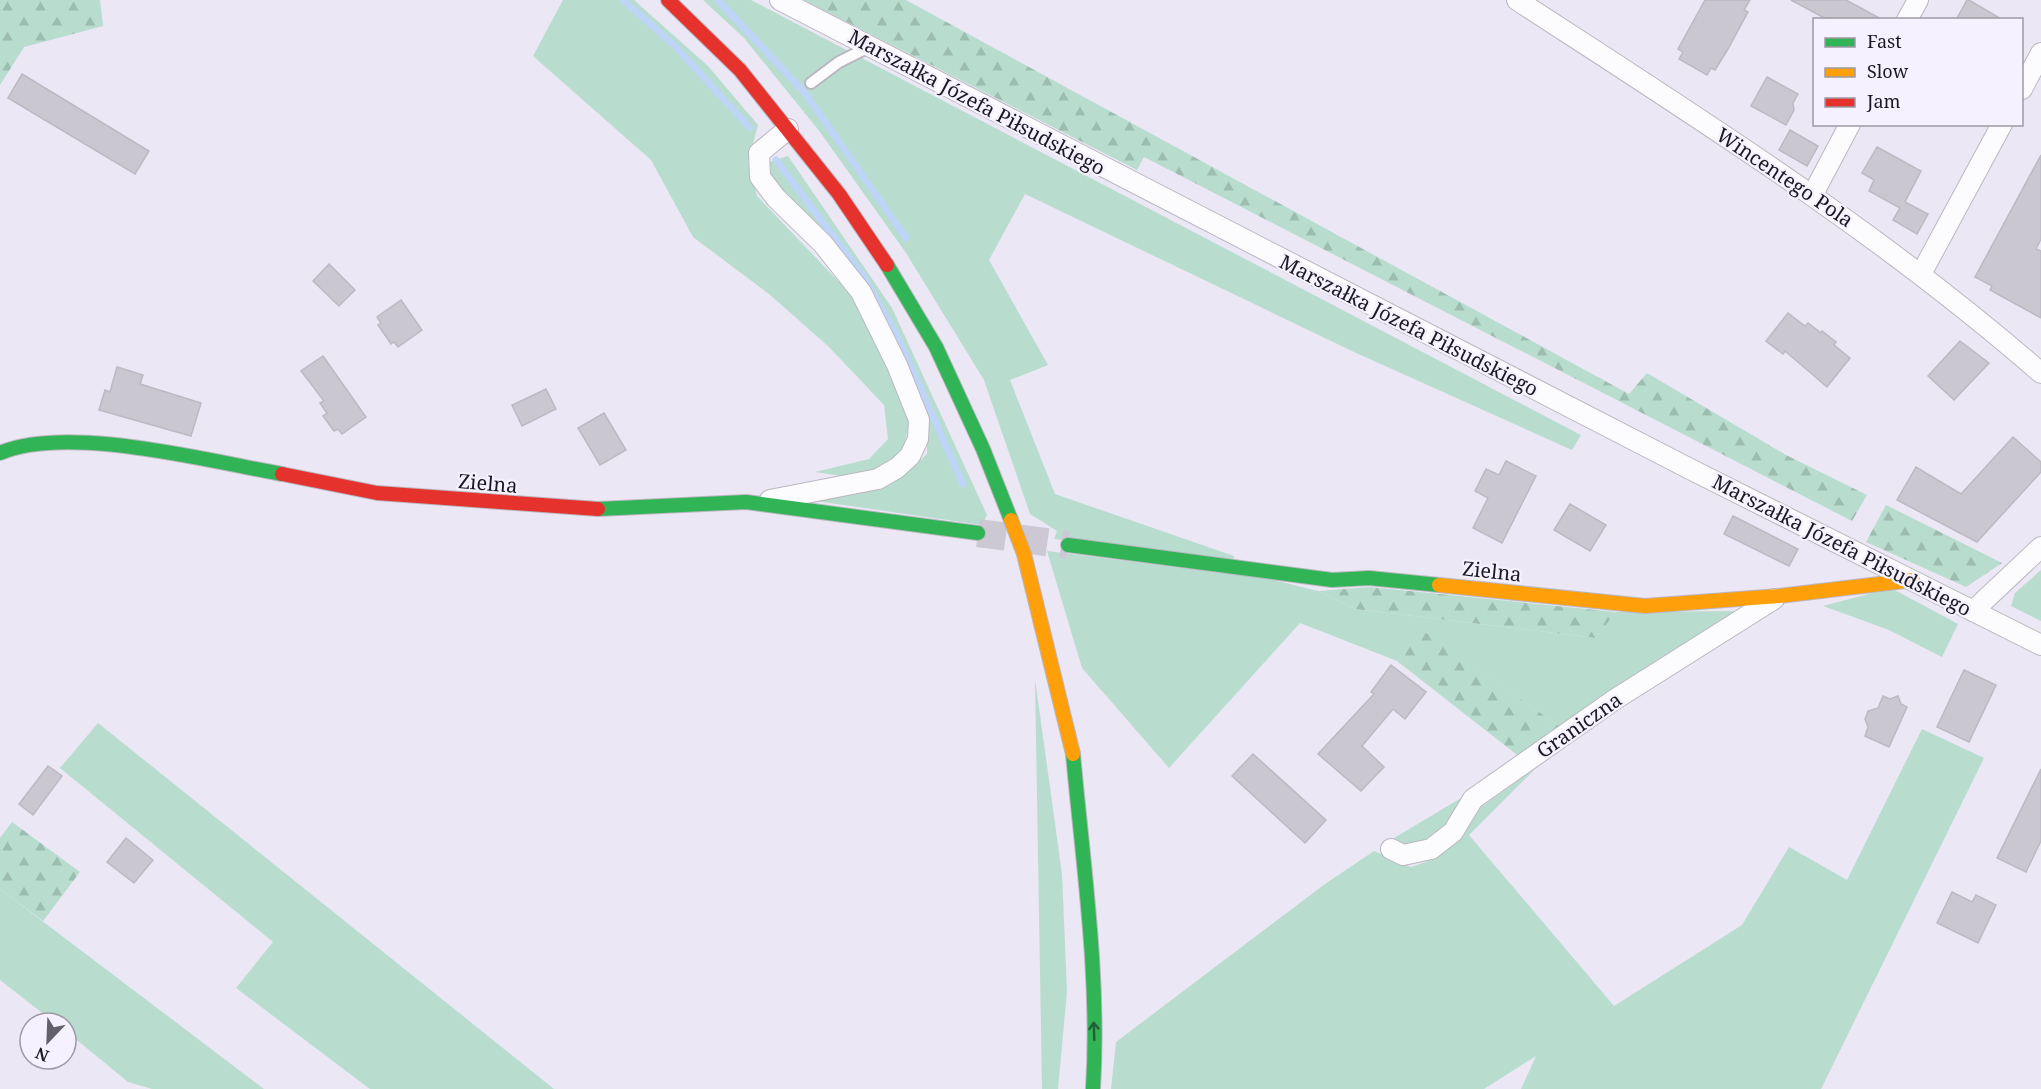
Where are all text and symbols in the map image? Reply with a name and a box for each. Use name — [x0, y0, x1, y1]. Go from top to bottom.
legend — [1813, 18, 2023, 126]
street label: Marszałka Józefa Piłsudskiego — [844, 23, 1110, 181]
text: Fast — [1867, 29, 1902, 53]
text: Slow — [1867, 59, 1909, 83]
text: Jam — [1866, 89, 1901, 113]
street label: Wincentego Pola — [1711, 121, 1859, 233]
street label: Marszałka Józefa Piłsudskiego — [1275, 248, 1543, 402]
street label: Zielna — [457, 467, 519, 499]
street label: Marszałka Józefa Piłsudskiego — [1708, 468, 1976, 622]
street label: Zielna — [1461, 554, 1523, 588]
street label: Graniczna — [1531, 686, 1627, 764]
north arrow — [18, 1011, 78, 1071]
one-way arrow — [1089, 1021, 1100, 1041]
text: N — [32, 1042, 52, 1067]

